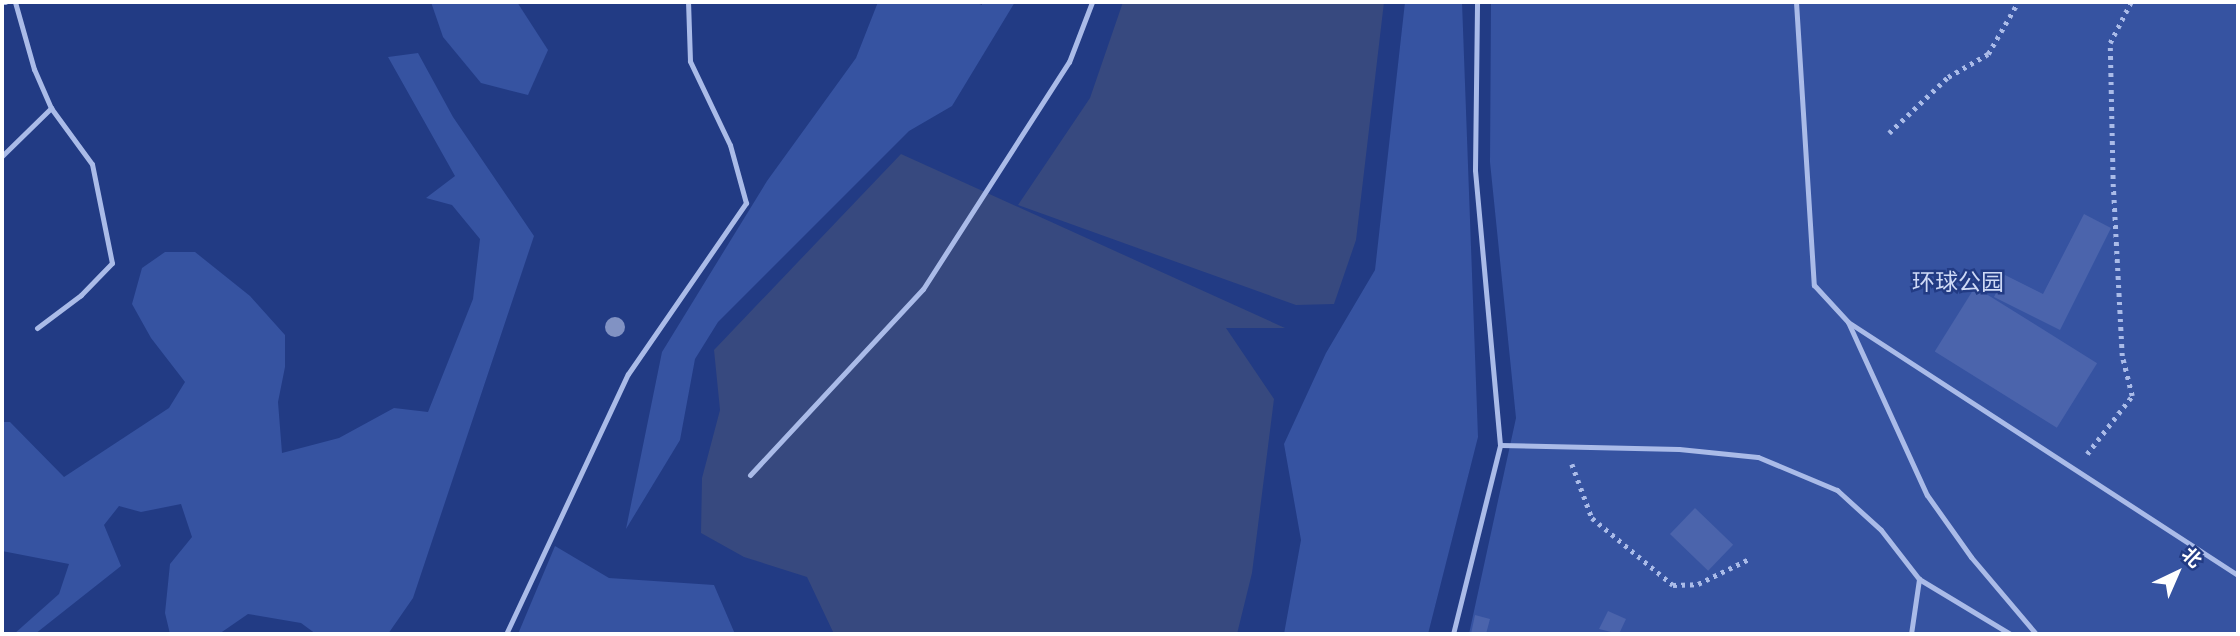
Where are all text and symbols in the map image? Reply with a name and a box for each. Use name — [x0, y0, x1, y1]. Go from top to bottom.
park label: 环球公园 — [1912, 268, 2004, 296]
north arrow — [2142, 538, 2212, 608]
text: 北 — [2176, 542, 2207, 573]

